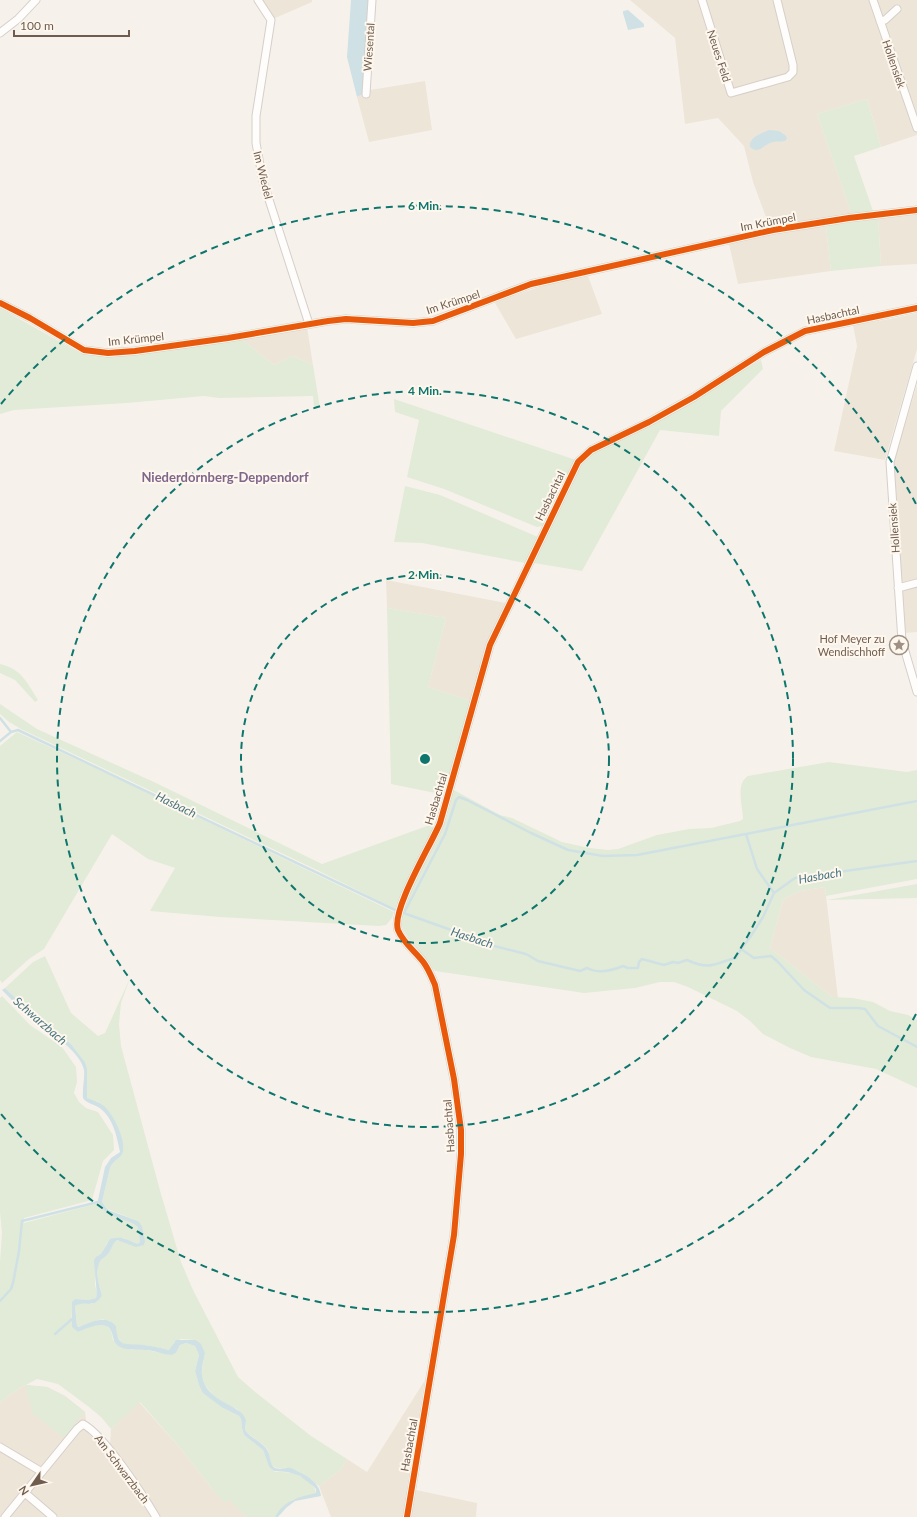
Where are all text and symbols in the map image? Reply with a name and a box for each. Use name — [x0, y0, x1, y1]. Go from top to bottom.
scale bar — [14, 12, 129, 38]
text: 100 m — [20, 18, 54, 33]
street label: Wiesental — [360, 22, 377, 72]
street label: Neues Feld — [705, 28, 734, 83]
street label: Hollensiek — [880, 38, 909, 90]
street label: Im Wiedel — [251, 149, 276, 200]
text: 6 Min. — [408, 198, 442, 213]
street label: Im Krümpel — [739, 210, 797, 233]
street label: Im Krümpel — [424, 287, 481, 316]
street label: Hasbachtal — [805, 303, 860, 326]
street label: Im Krümpel — [107, 329, 164, 348]
text: 4 Min. — [408, 383, 442, 398]
district label: Niederdornberg-Deppendorf — [141, 469, 309, 485]
street label: Hasbachtal — [532, 469, 567, 523]
street label: Hollensiek — [885, 502, 902, 554]
text: 2 Min. — [408, 567, 442, 582]
place label: Hof Meyer zu Wendischhoff — [818, 632, 886, 658]
place icon: Hof Meyer zu Wendischhoff — [888, 634, 910, 656]
centre of rings — [418, 752, 432, 766]
street label: Hasbachtal — [421, 771, 450, 826]
water label: Hasbach — [153, 788, 199, 821]
water label: Hasbach — [797, 864, 843, 887]
water label: Hasbach — [449, 924, 495, 951]
water label: Schwarzbach — [11, 993, 70, 1048]
street label: Hasbachtal — [440, 1099, 457, 1153]
street label: Hasbachtal — [397, 1417, 420, 1472]
street label: Am Schwarzbach — [92, 1432, 152, 1506]
north arrow — [12, 1465, 52, 1505]
text: N — [16, 1484, 31, 1498]

